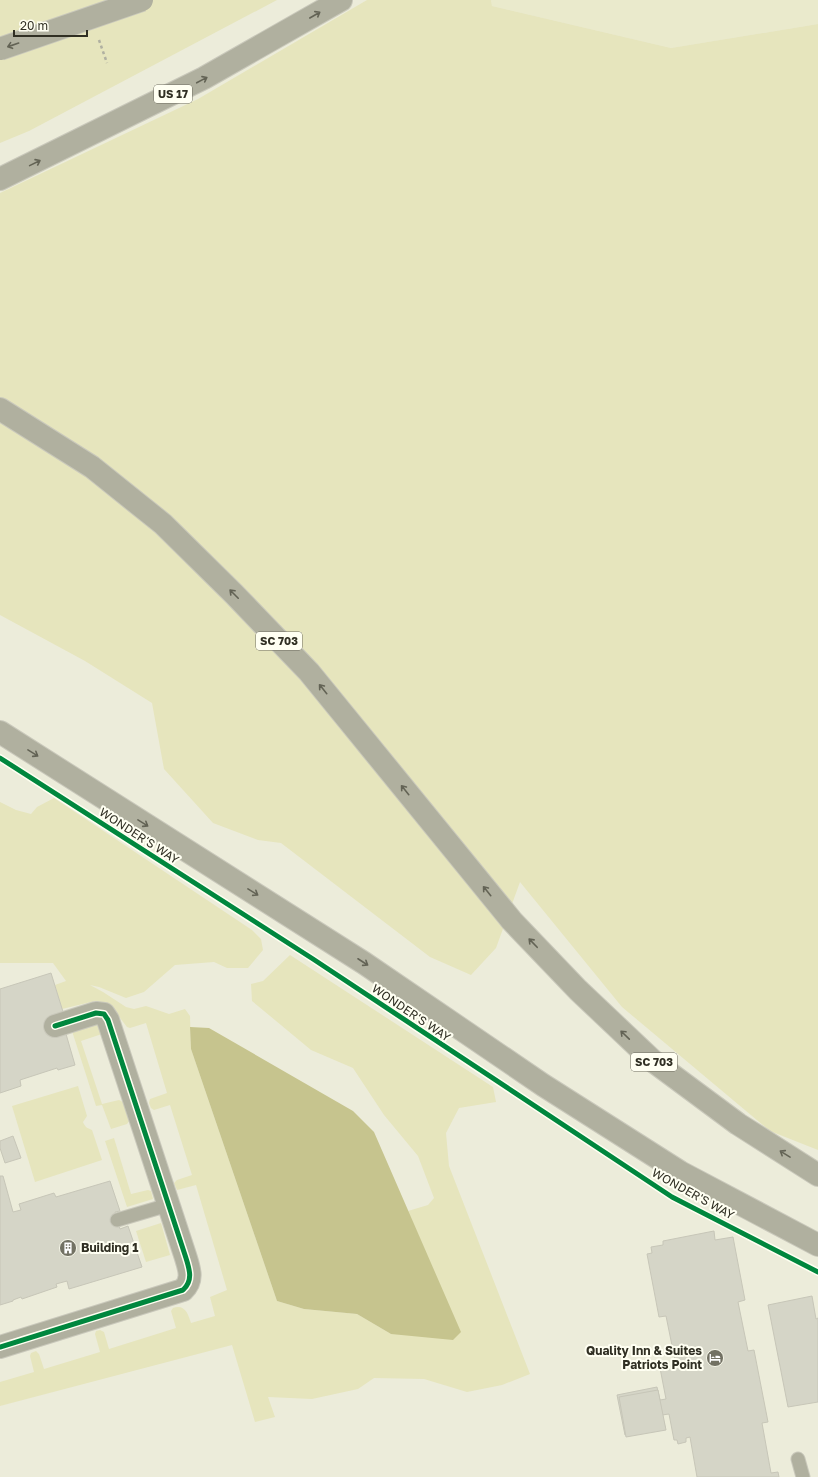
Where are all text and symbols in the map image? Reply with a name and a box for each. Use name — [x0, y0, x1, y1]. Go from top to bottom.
one-way arrow — [309, 11, 321, 19]
scale bar — [14, 12, 87, 38]
text: 20 m — [20, 18, 48, 33]
one-way arrow — [6, 42, 19, 49]
one-way arrow — [195, 75, 207, 83]
road number: US 17 — [154, 85, 192, 103]
one-way arrow — [29, 158, 41, 166]
one-way arrow — [229, 589, 239, 599]
road number: SC 703 — [256, 632, 302, 650]
one-way arrow — [318, 684, 327, 695]
one-way arrow — [27, 750, 39, 758]
one-way arrow — [400, 785, 409, 796]
street label: WONDER'S WAY — [97, 804, 182, 867]
one-way arrow — [137, 819, 149, 827]
one-way arrow — [483, 886, 492, 896]
one-way arrow — [247, 888, 258, 896]
one-way arrow — [528, 938, 538, 948]
one-way arrow — [357, 958, 369, 966]
street label: WONDER'S WAY — [369, 981, 454, 1045]
one-way arrow — [620, 1030, 630, 1040]
road number: SC 703 — [631, 1053, 677, 1071]
one-way arrow — [780, 1150, 791, 1158]
street label: WONDER'S WAY — [649, 1165, 737, 1223]
building icon: Building 1 — [58, 1238, 78, 1258]
place label: Building 1 — [81, 1240, 138, 1255]
place label: Quality Inn & Suites Patriots Point — [586, 1343, 702, 1372]
hotel icon: Quality Inn & Suites Patriots Point — [705, 1348, 725, 1368]

